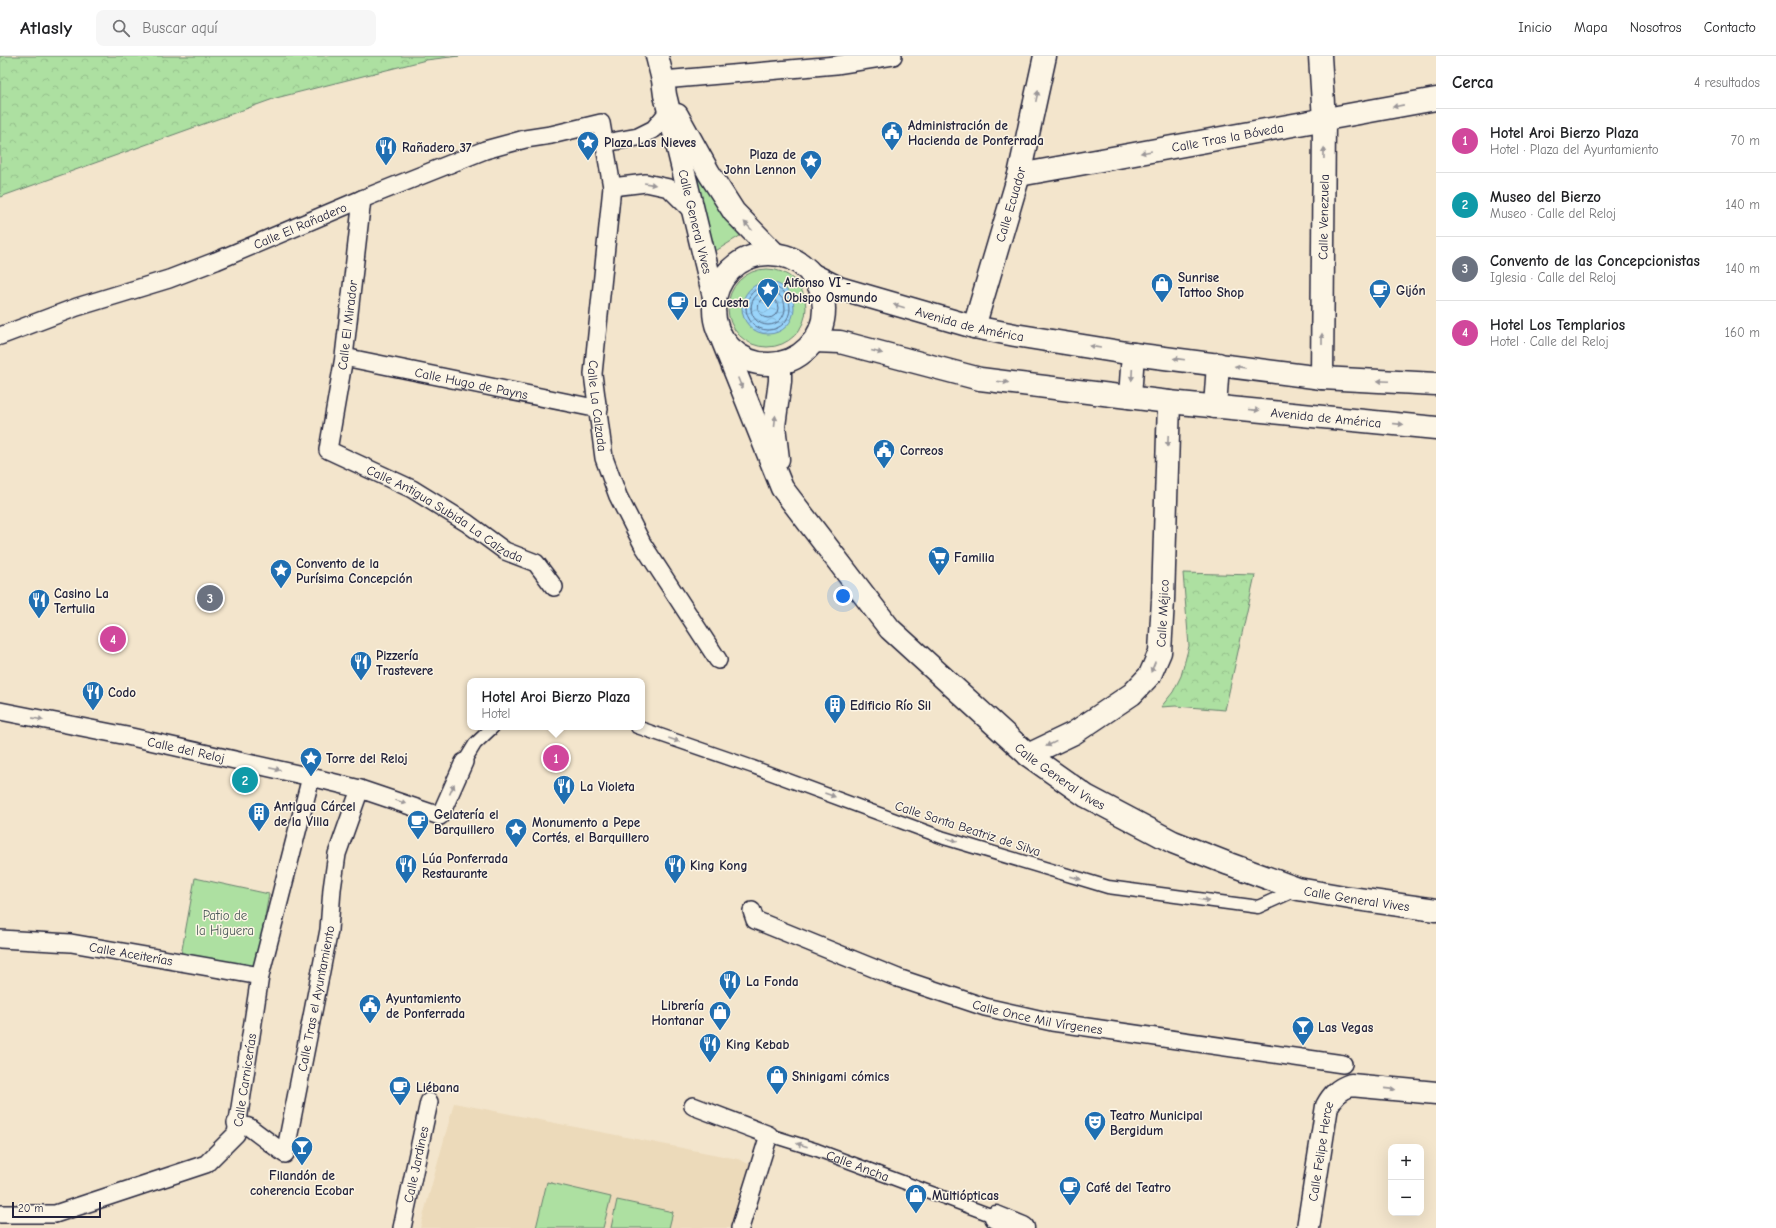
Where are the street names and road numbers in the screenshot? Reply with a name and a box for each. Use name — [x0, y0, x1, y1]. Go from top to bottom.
street label: Calle Tras la Bóveda — [1170, 120, 1285, 155]
street label: Calle Ecuador — [993, 165, 1029, 244]
street label: Calle General Vives — [675, 168, 715, 275]
street label: Calle Venezuela — [1315, 174, 1332, 260]
street label: Calle El Rañadero — [251, 199, 349, 252]
street label: Calle El Mirador — [335, 278, 361, 371]
street label: Avenida de América — [914, 304, 1025, 344]
street label: Calle La Calzada — [585, 359, 610, 452]
street label: Calle Hugo de Payns — [413, 365, 529, 402]
street label: Avenida de América — [1270, 405, 1382, 431]
street label: Calle Antigua Subida La Calzada — [364, 462, 525, 565]
street label: Calle Méjico — [1153, 579, 1172, 648]
street label: Calle del Reloj — [146, 734, 226, 766]
street label: Calle General Vives — [1012, 740, 1108, 813]
street label: Calle Santa Beatriz de Silva — [893, 798, 1043, 859]
street label: Calle General Vives — [1303, 883, 1410, 914]
street label: Calle Tras el Ayuntamiento — [294, 925, 337, 1073]
street label: Calle Aceiterías — [88, 939, 174, 969]
street label: Calle Once Mil Vírgenes — [970, 996, 1103, 1037]
street label: Calle Carnicerías — [230, 1032, 259, 1128]
street label: Calle Felipe Herce — [1305, 1097, 1337, 1202]
street label: Calle Jardines — [401, 1125, 432, 1204]
street label: Calle Ancha — [824, 1147, 891, 1184]

